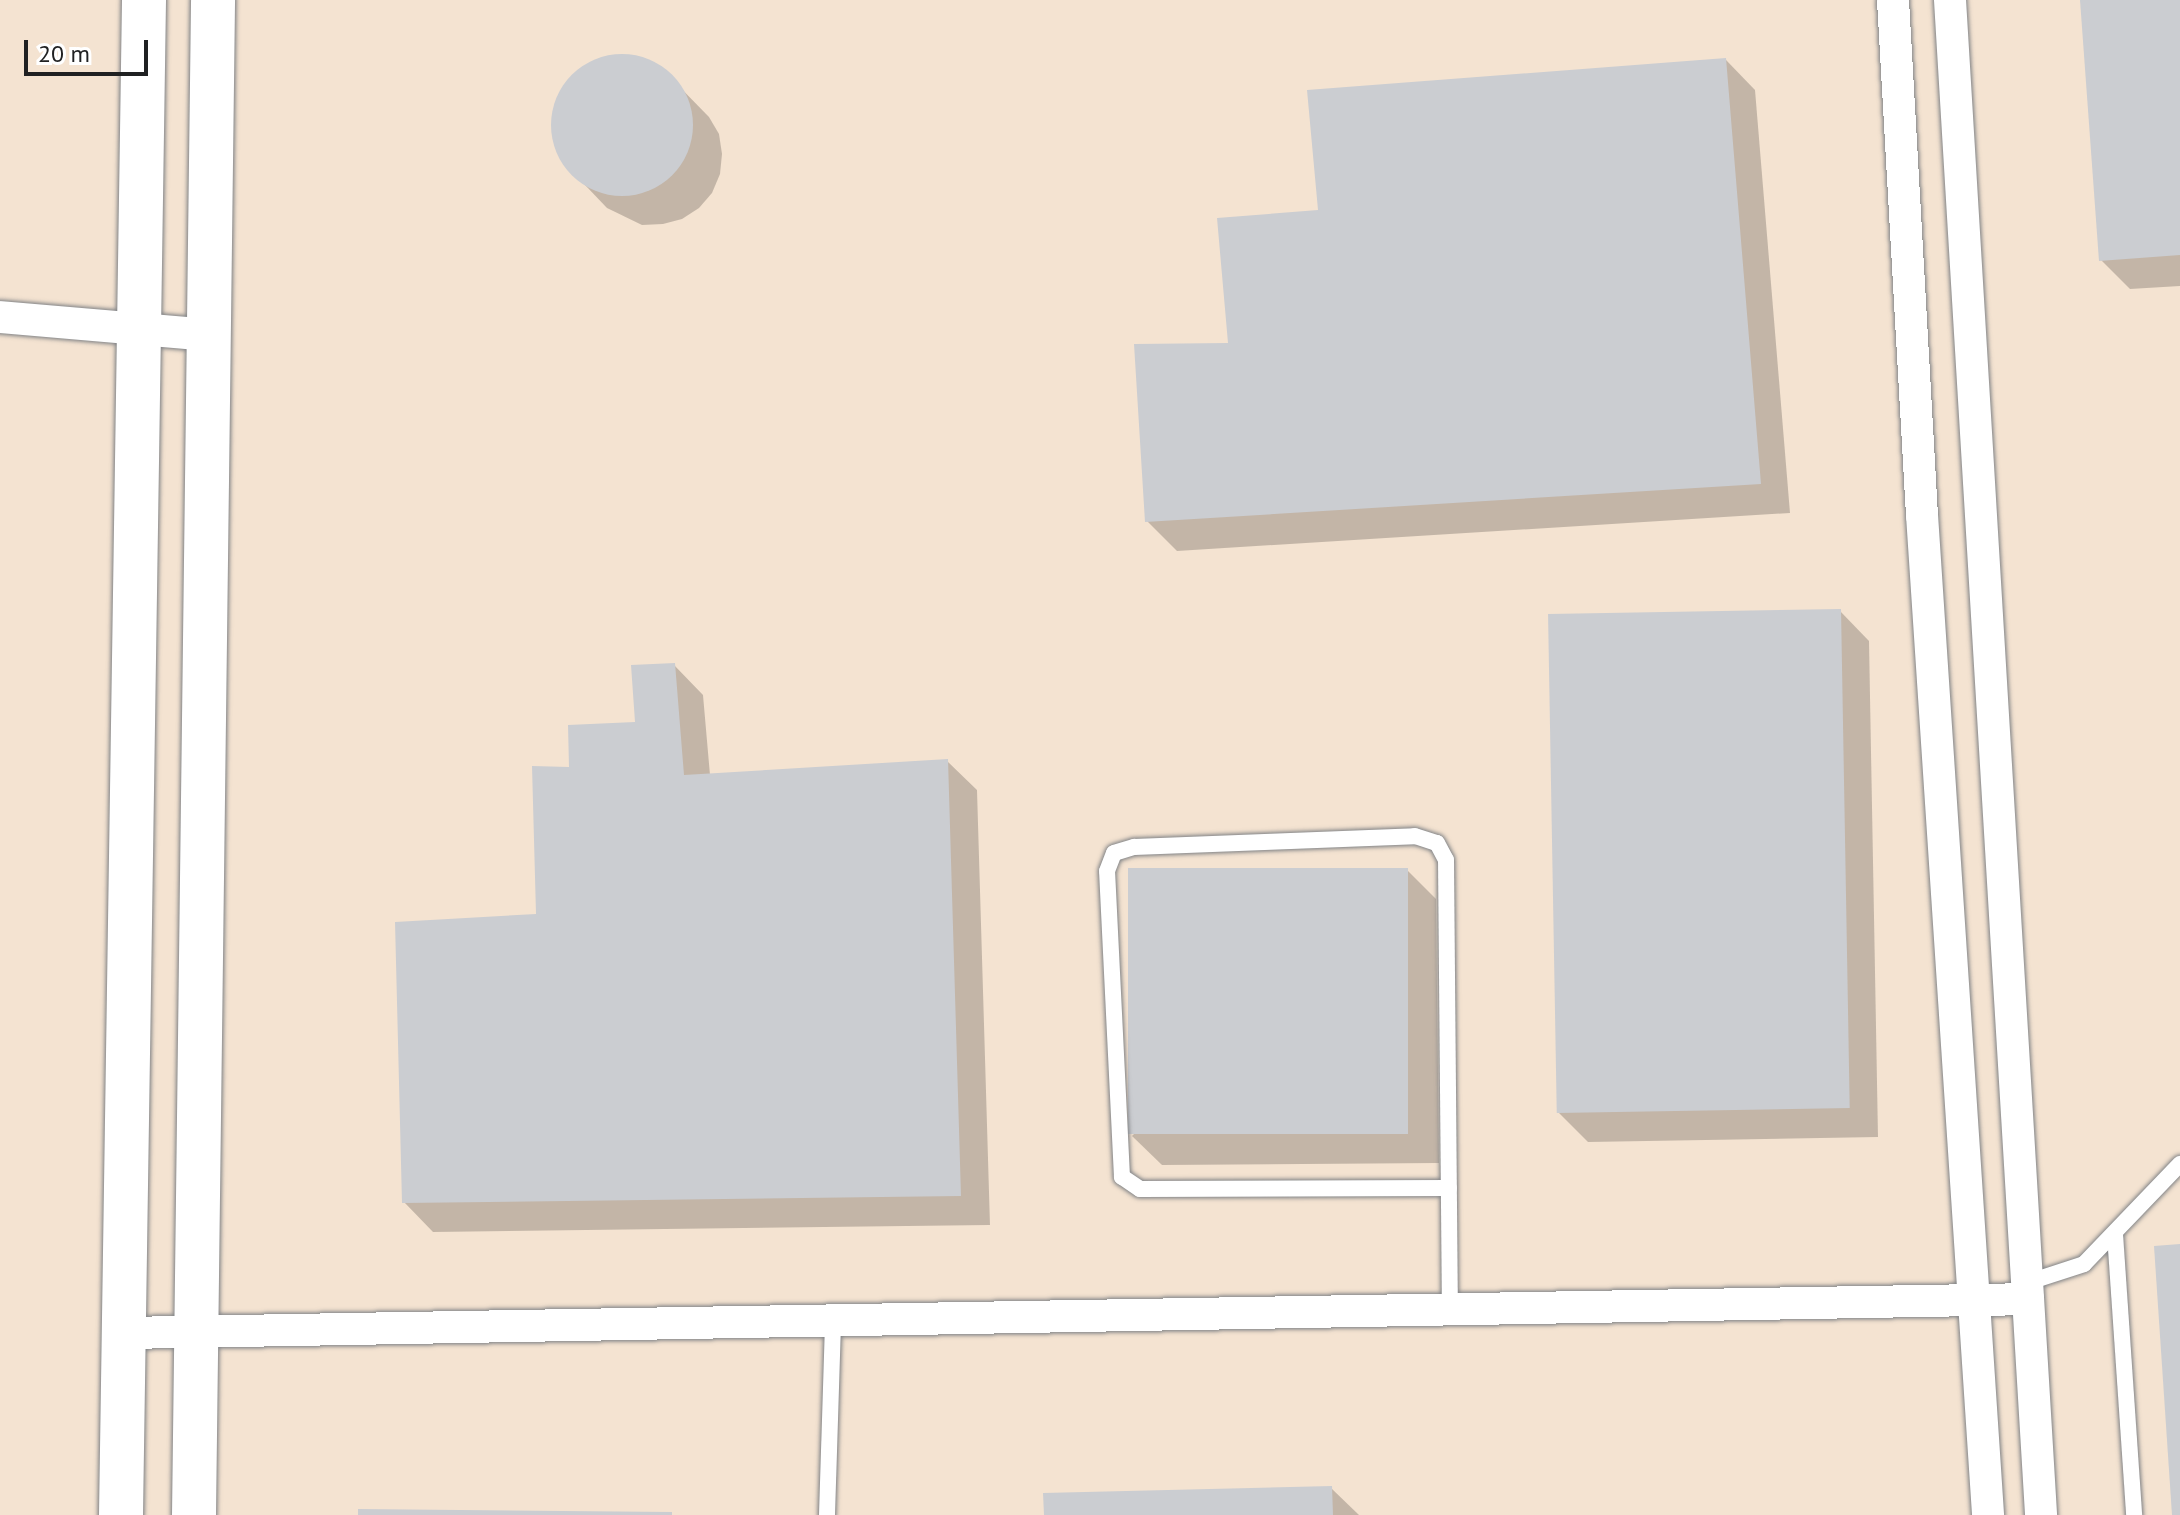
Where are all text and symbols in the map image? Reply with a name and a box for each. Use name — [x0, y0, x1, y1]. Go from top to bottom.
scale bar — [28, 24, 152, 74]
text: 20 m — [38, 38, 90, 69]

